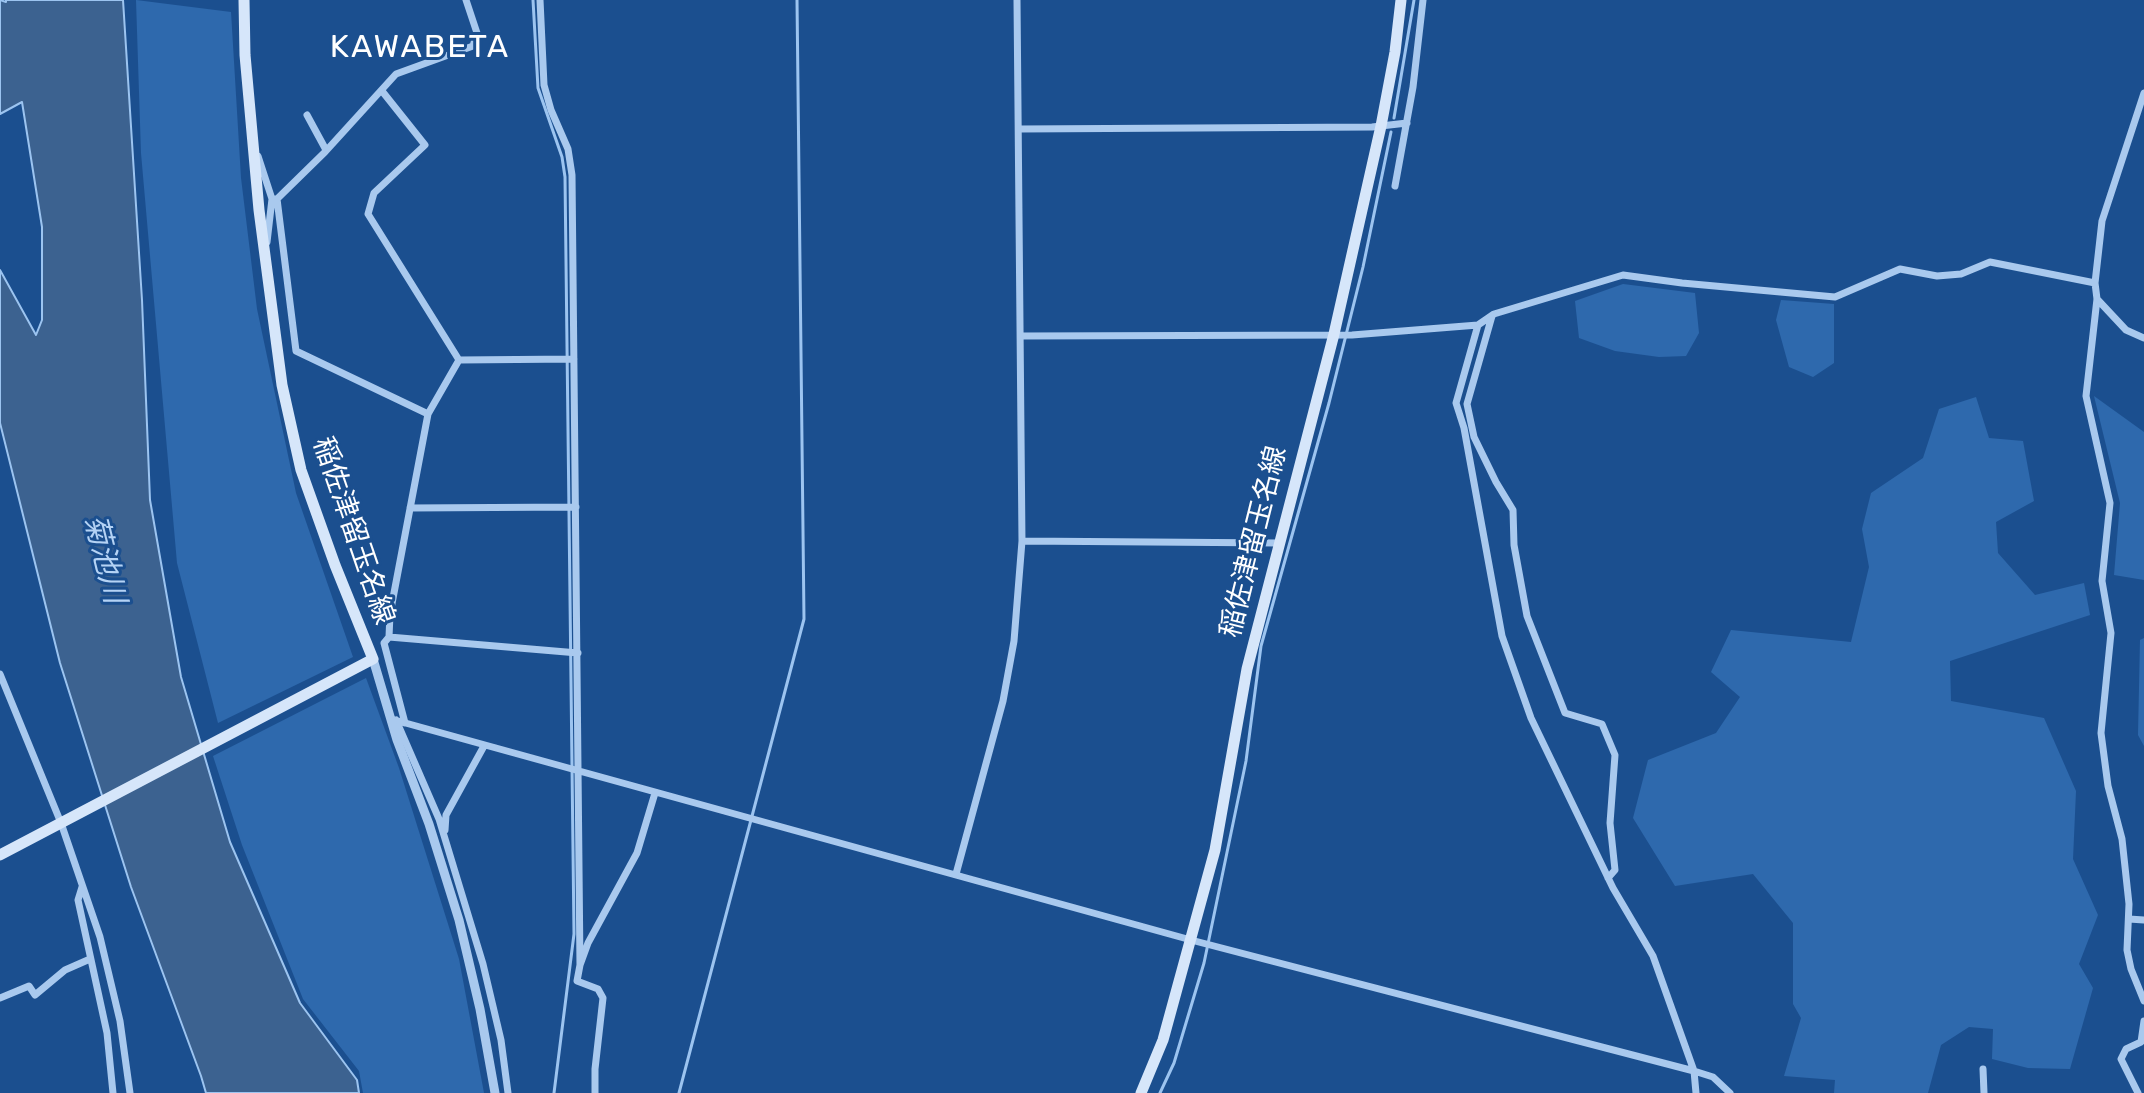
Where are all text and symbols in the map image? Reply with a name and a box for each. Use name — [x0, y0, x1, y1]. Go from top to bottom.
district label: KAWABETA — [330, 29, 510, 67]
street label: 稲佐津留玉名線 — [305, 433, 401, 629]
street label: 稲佐津留玉名線 — [1214, 443, 1294, 641]
water label: 菊池川 — [76, 511, 132, 607]

